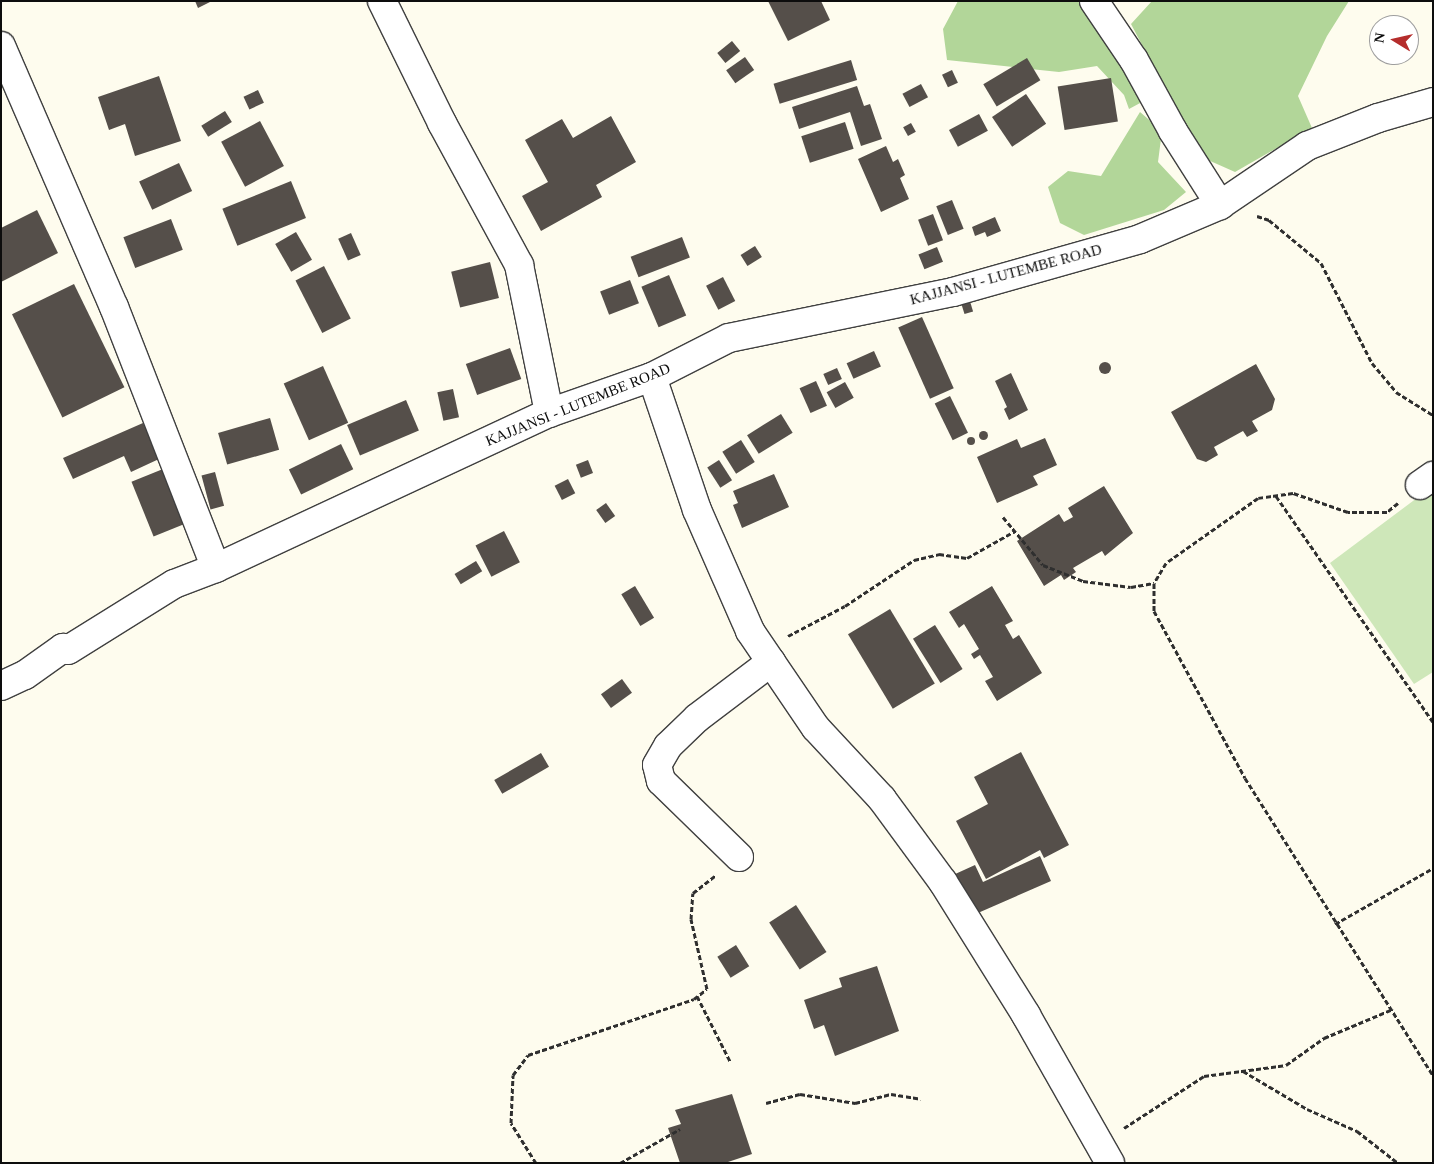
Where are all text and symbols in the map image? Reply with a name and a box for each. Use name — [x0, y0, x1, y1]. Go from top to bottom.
north arrow — [1369, 15, 1419, 65]
text: N — [1371, 32, 1388, 44]
street label: KAJJANSI - LUTEMBE ROAD — [908, 241, 1104, 309]
street label: KAJJANSI - LUTEMBE ROAD — [483, 360, 673, 450]

